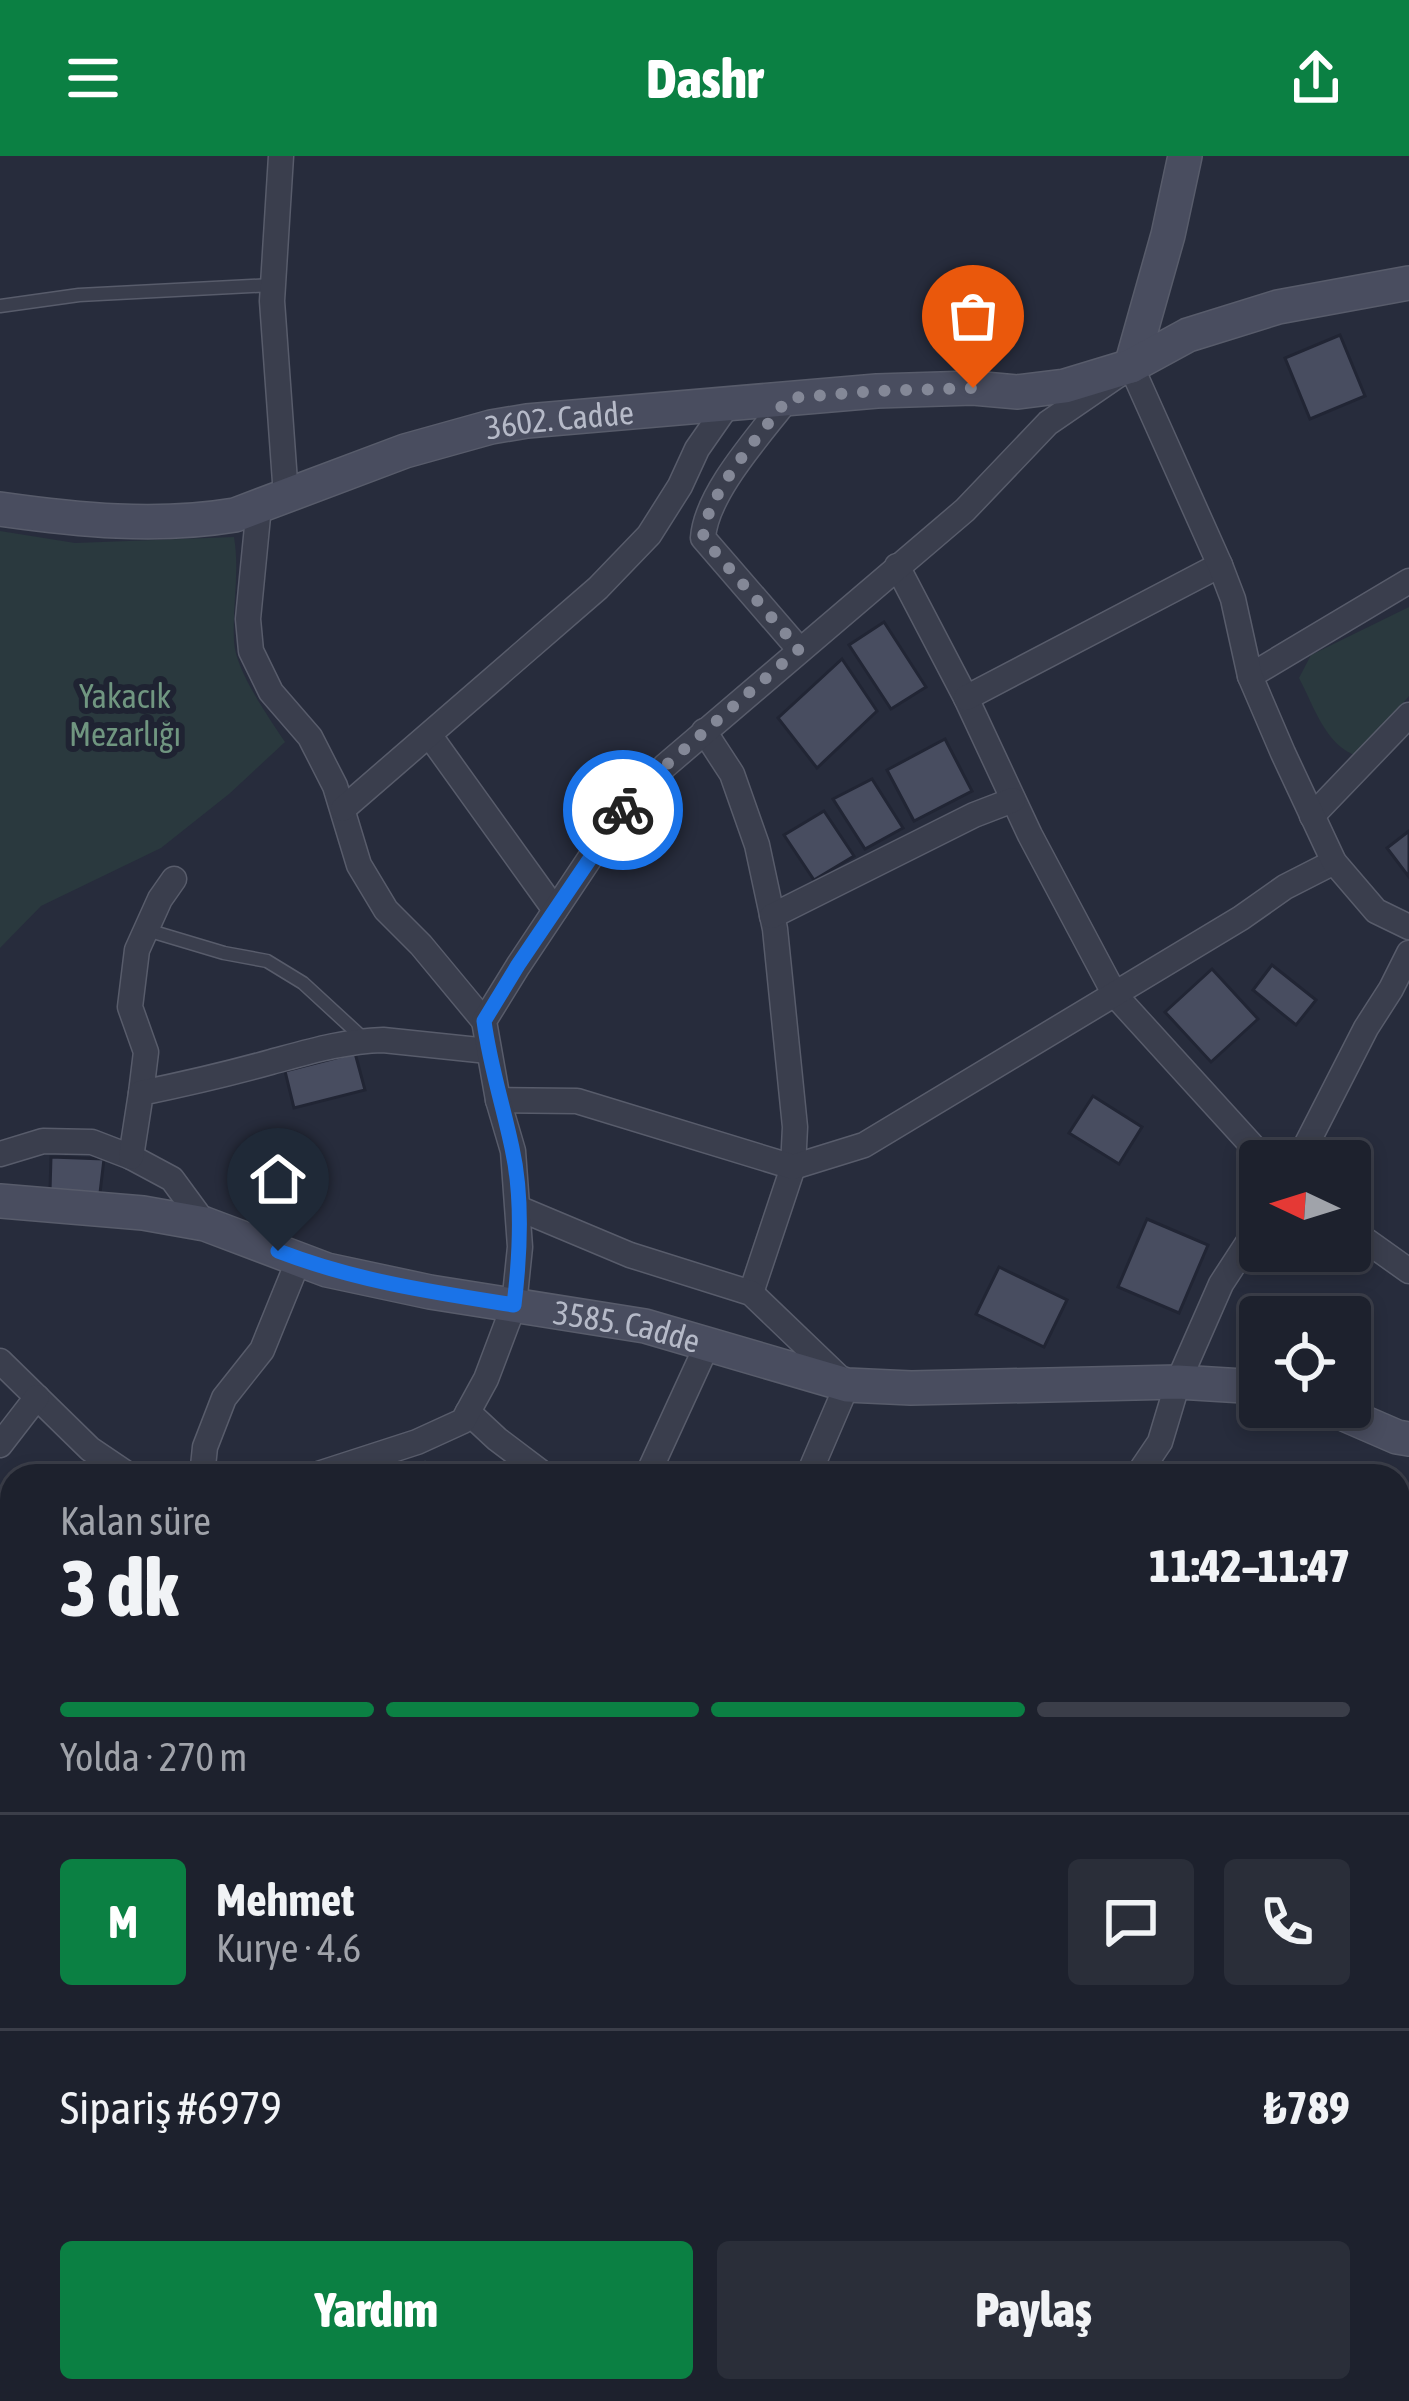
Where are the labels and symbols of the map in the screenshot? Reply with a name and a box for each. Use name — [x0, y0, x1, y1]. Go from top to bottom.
pin — [922, 265, 1024, 388]
street label: 3602. Cadde — [483, 393, 635, 447]
park label: Yakacık Mezarlığı — [69, 677, 181, 753]
courier — [563, 750, 683, 870]
pin — [227, 1128, 329, 1251]
north arrow — [1239, 1140, 1371, 1272]
street label: 3585. Cadde — [551, 1293, 705, 1360]

